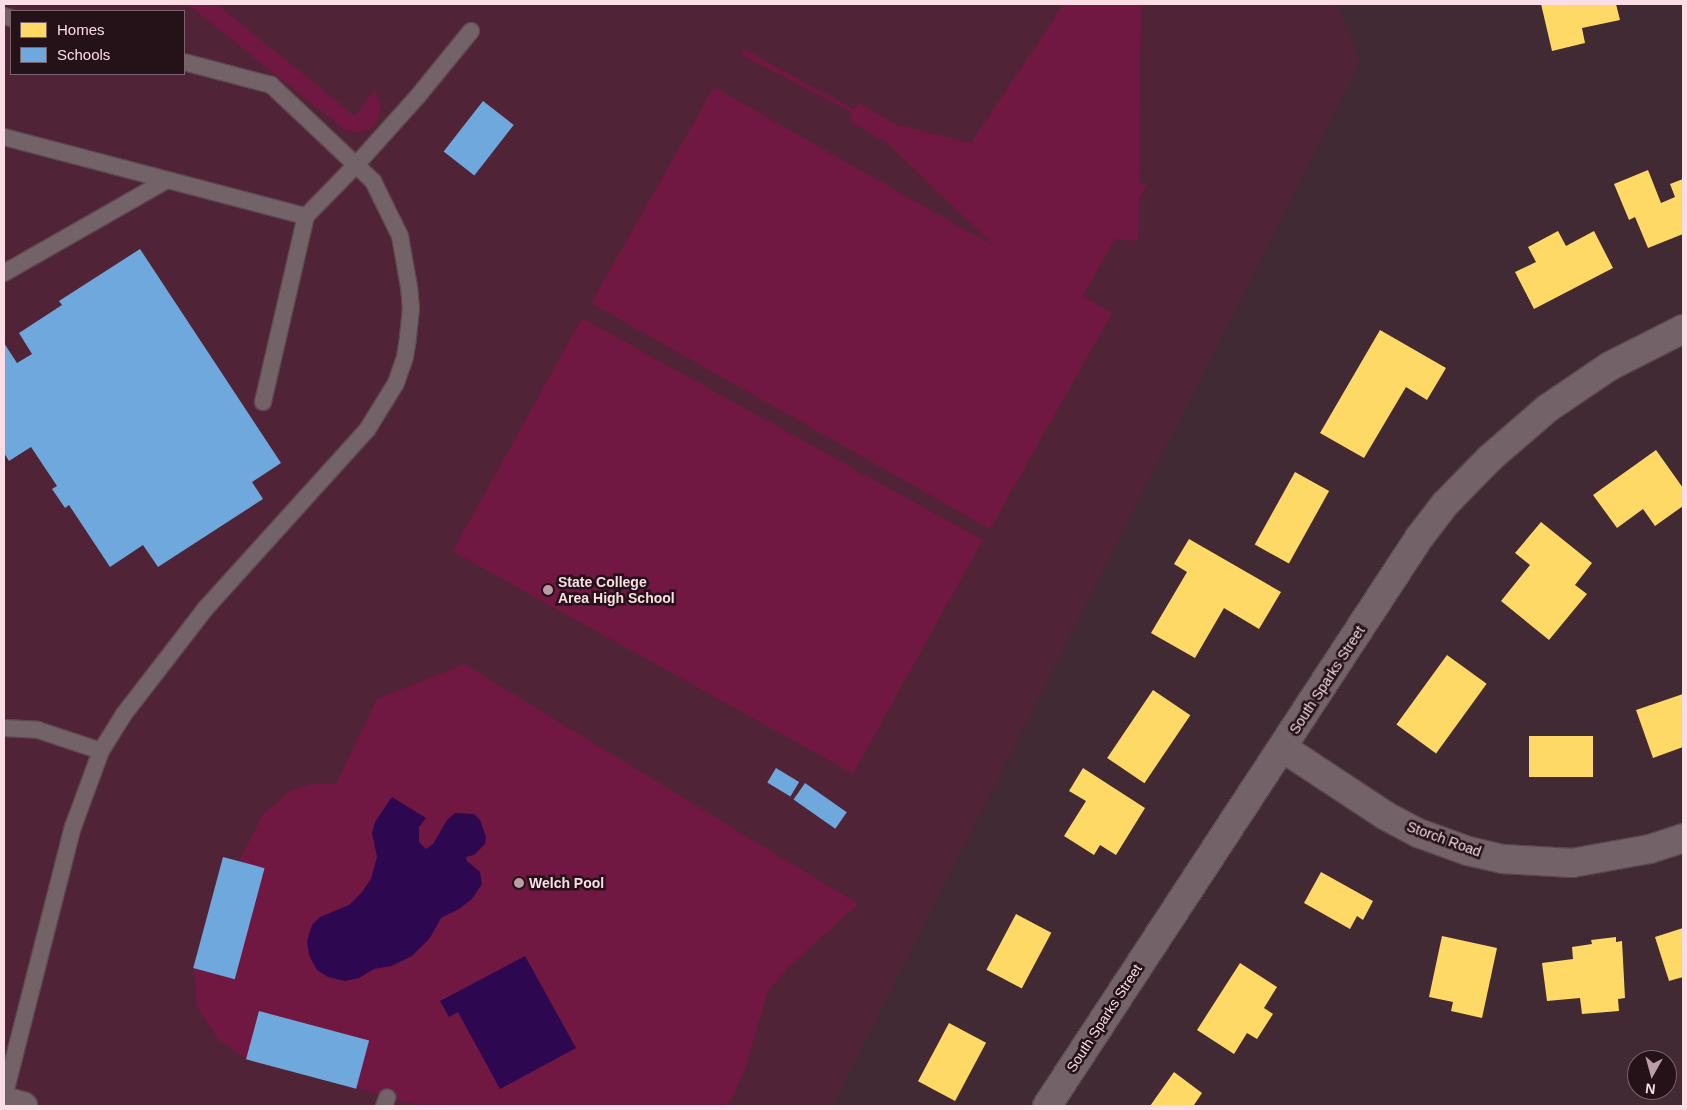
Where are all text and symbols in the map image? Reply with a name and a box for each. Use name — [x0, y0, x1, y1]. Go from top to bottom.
legend — [10, 10, 185, 75]
text: Homes — [57, 21, 105, 38]
text: Schools — [57, 46, 110, 63]
place label: State College Area High School — [558, 574, 675, 606]
marker: State College Area High School — [542, 584, 554, 596]
street label: South Sparks Street — [1286, 623, 1368, 737]
street label: Storch Road — [1405, 818, 1483, 860]
place label: Welch Pool — [529, 875, 604, 891]
marker: Welch Pool — [513, 877, 525, 889]
street label: South Sparks Street — [1063, 961, 1145, 1075]
north arrow — [1627, 1050, 1677, 1100]
text: N — [1644, 1080, 1656, 1097]

